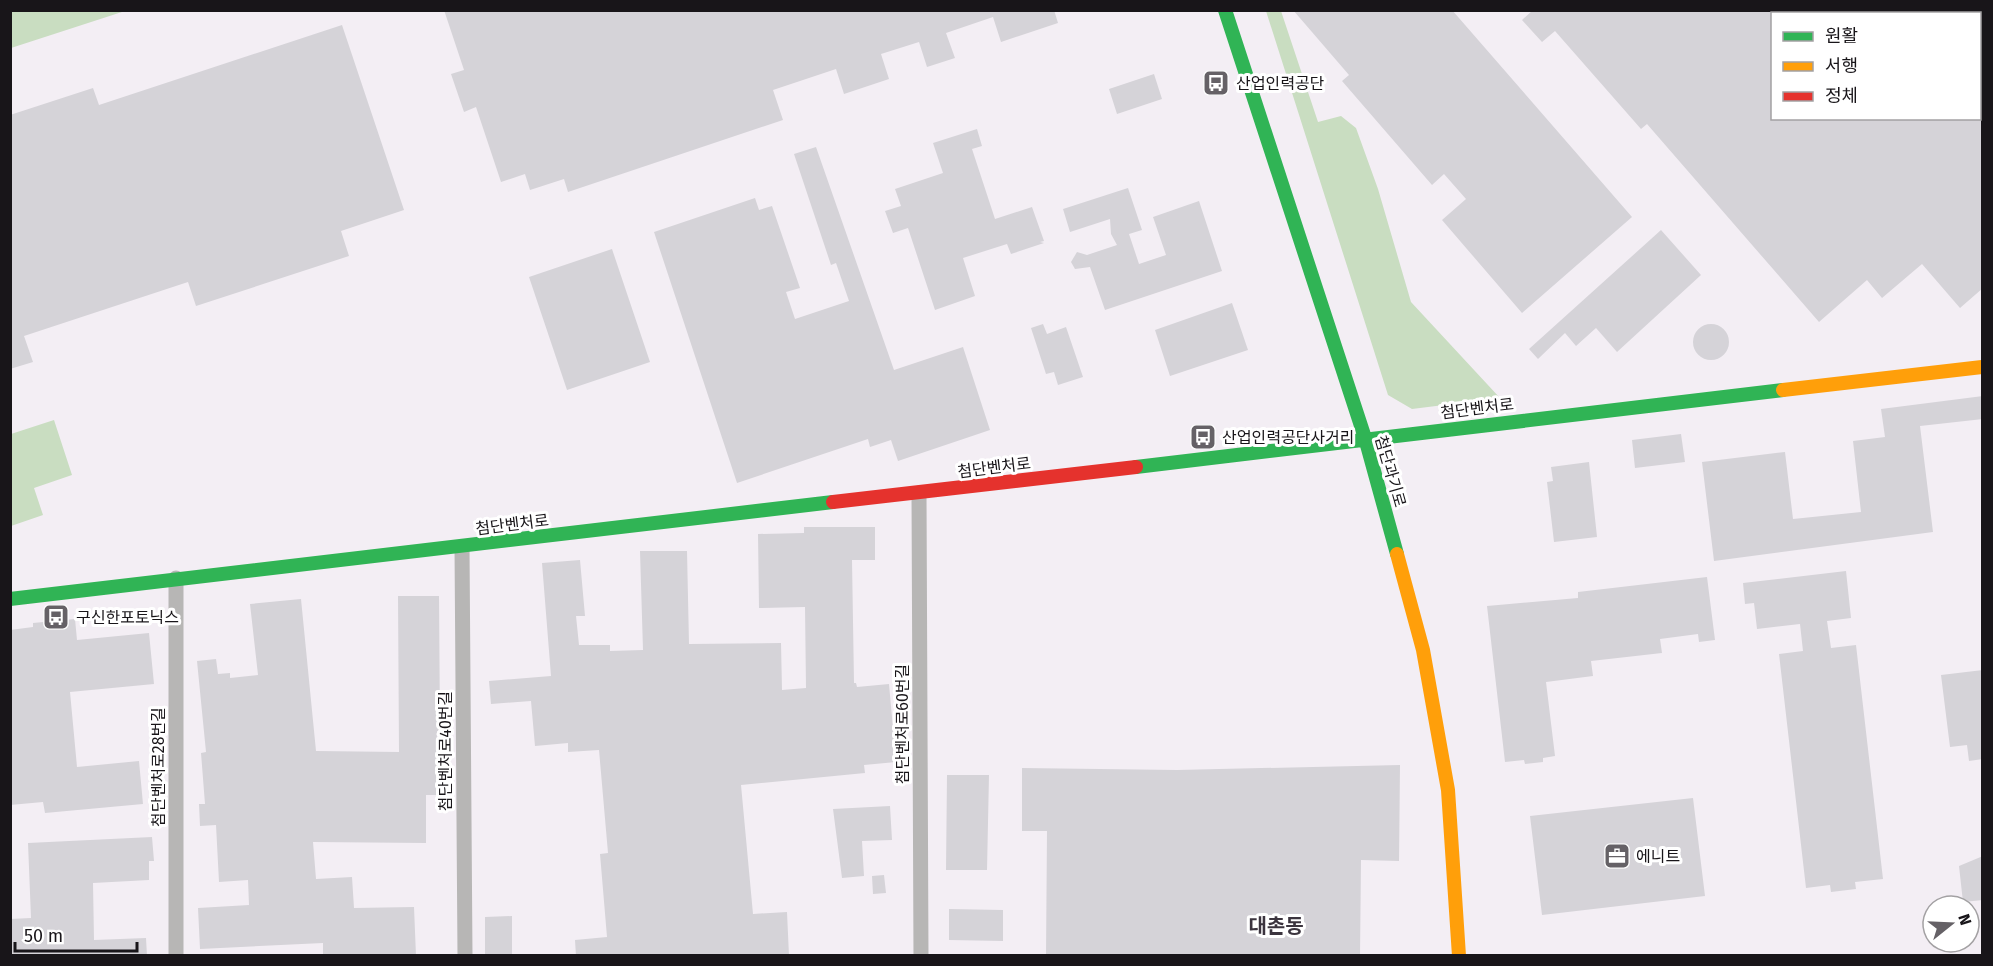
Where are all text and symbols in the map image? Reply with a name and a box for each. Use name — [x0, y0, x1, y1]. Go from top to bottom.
legend — [1771, 12, 1981, 120]
text: 원활 — [1825, 25, 1858, 47]
text: 서행 — [1825, 55, 1858, 77]
bus stop icon: 산업인력공단 — [1201, 68, 1231, 98]
place label: 산업인력공단 — [1236, 74, 1325, 93]
text: 정체 — [1825, 85, 1858, 107]
street label: 첨단벤처로 — [1439, 395, 1515, 422]
bus stop icon: 산업인력공단사거리 — [1188, 422, 1218, 452]
place label: 산업인력공단사거리 — [1222, 428, 1354, 447]
street label: 첨단과기로 — [1371, 433, 1410, 509]
street label: 첨단벤처로 — [956, 454, 1032, 481]
street label: 첨단벤처로 — [474, 511, 550, 538]
bus stop icon: 구신한포토닉스 — [41, 602, 71, 632]
place label: 구신한포토닉스 — [76, 608, 179, 627]
street label: 첨단벤처로60번길 — [893, 664, 912, 784]
street label: 첨단벤처로40번길 — [436, 691, 455, 811]
street label: 첨단벤처로28번길 — [149, 707, 168, 827]
office icon: 에니트 — [1602, 841, 1632, 871]
place label: 에니트 — [1636, 847, 1680, 866]
north arrow — [1921, 894, 1981, 954]
text: N — [1954, 912, 1975, 927]
district label: 대촌동 — [1248, 914, 1304, 938]
scale bar — [15, 915, 136, 953]
text: 50 m — [24, 925, 63, 947]

